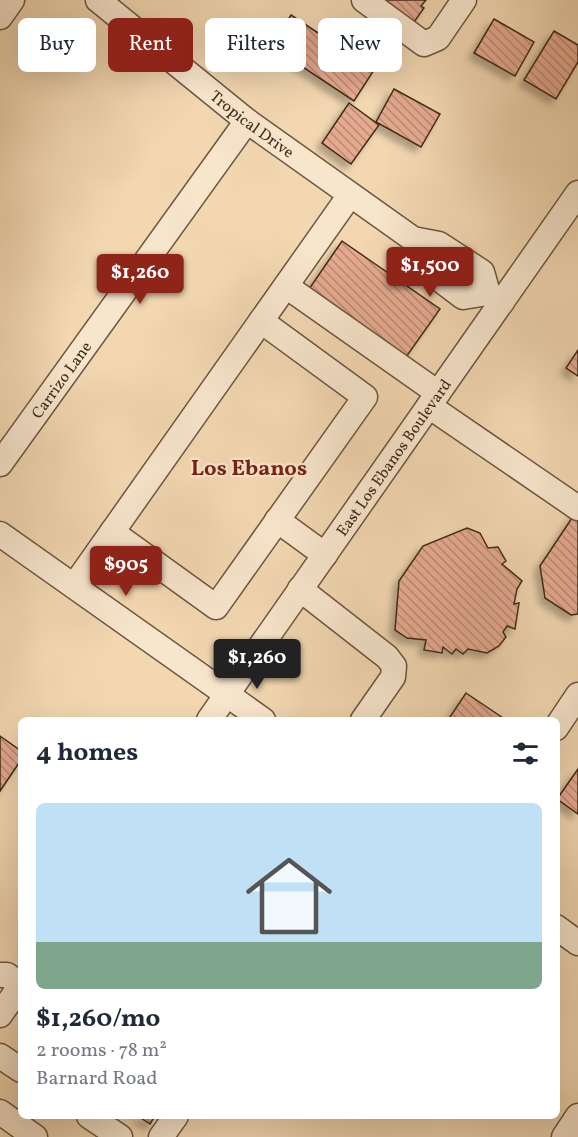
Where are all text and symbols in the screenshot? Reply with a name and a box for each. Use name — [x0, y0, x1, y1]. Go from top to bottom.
chip: Buy — [18, 18, 96, 72]
chip: Rent — [108, 18, 193, 72]
chip: Filters — [205, 18, 306, 72]
chip: New — [318, 18, 402, 72]
street label: Tropical Drive — [205, 86, 298, 164]
pin: $1,500 — [381, 247, 479, 298]
text: $1,500 — [400, 252, 460, 280]
pin: $1,260 — [91, 254, 189, 305]
text: $1,260 — [111, 259, 169, 287]
street label: Carrizo Lane — [27, 338, 98, 424]
street label: East Los Ebanos Boulevard — [332, 375, 457, 541]
district label: Los Ebanos — [191, 454, 307, 485]
pin: $905 — [90, 546, 162, 597]
text: $905 — [104, 551, 148, 579]
pin: $1,260 — [208, 639, 306, 690]
text: $1,260 — [228, 644, 286, 672]
text: 4 homes — [36, 735, 138, 771]
icon: filters — [509, 737, 542, 770]
icon: home — [235, 842, 343, 950]
text: $1,260/mo — [36, 1001, 160, 1037]
text: 2 rooms · 78 m² — [36, 1037, 167, 1065]
text: Barnard Road — [36, 1065, 158, 1093]

